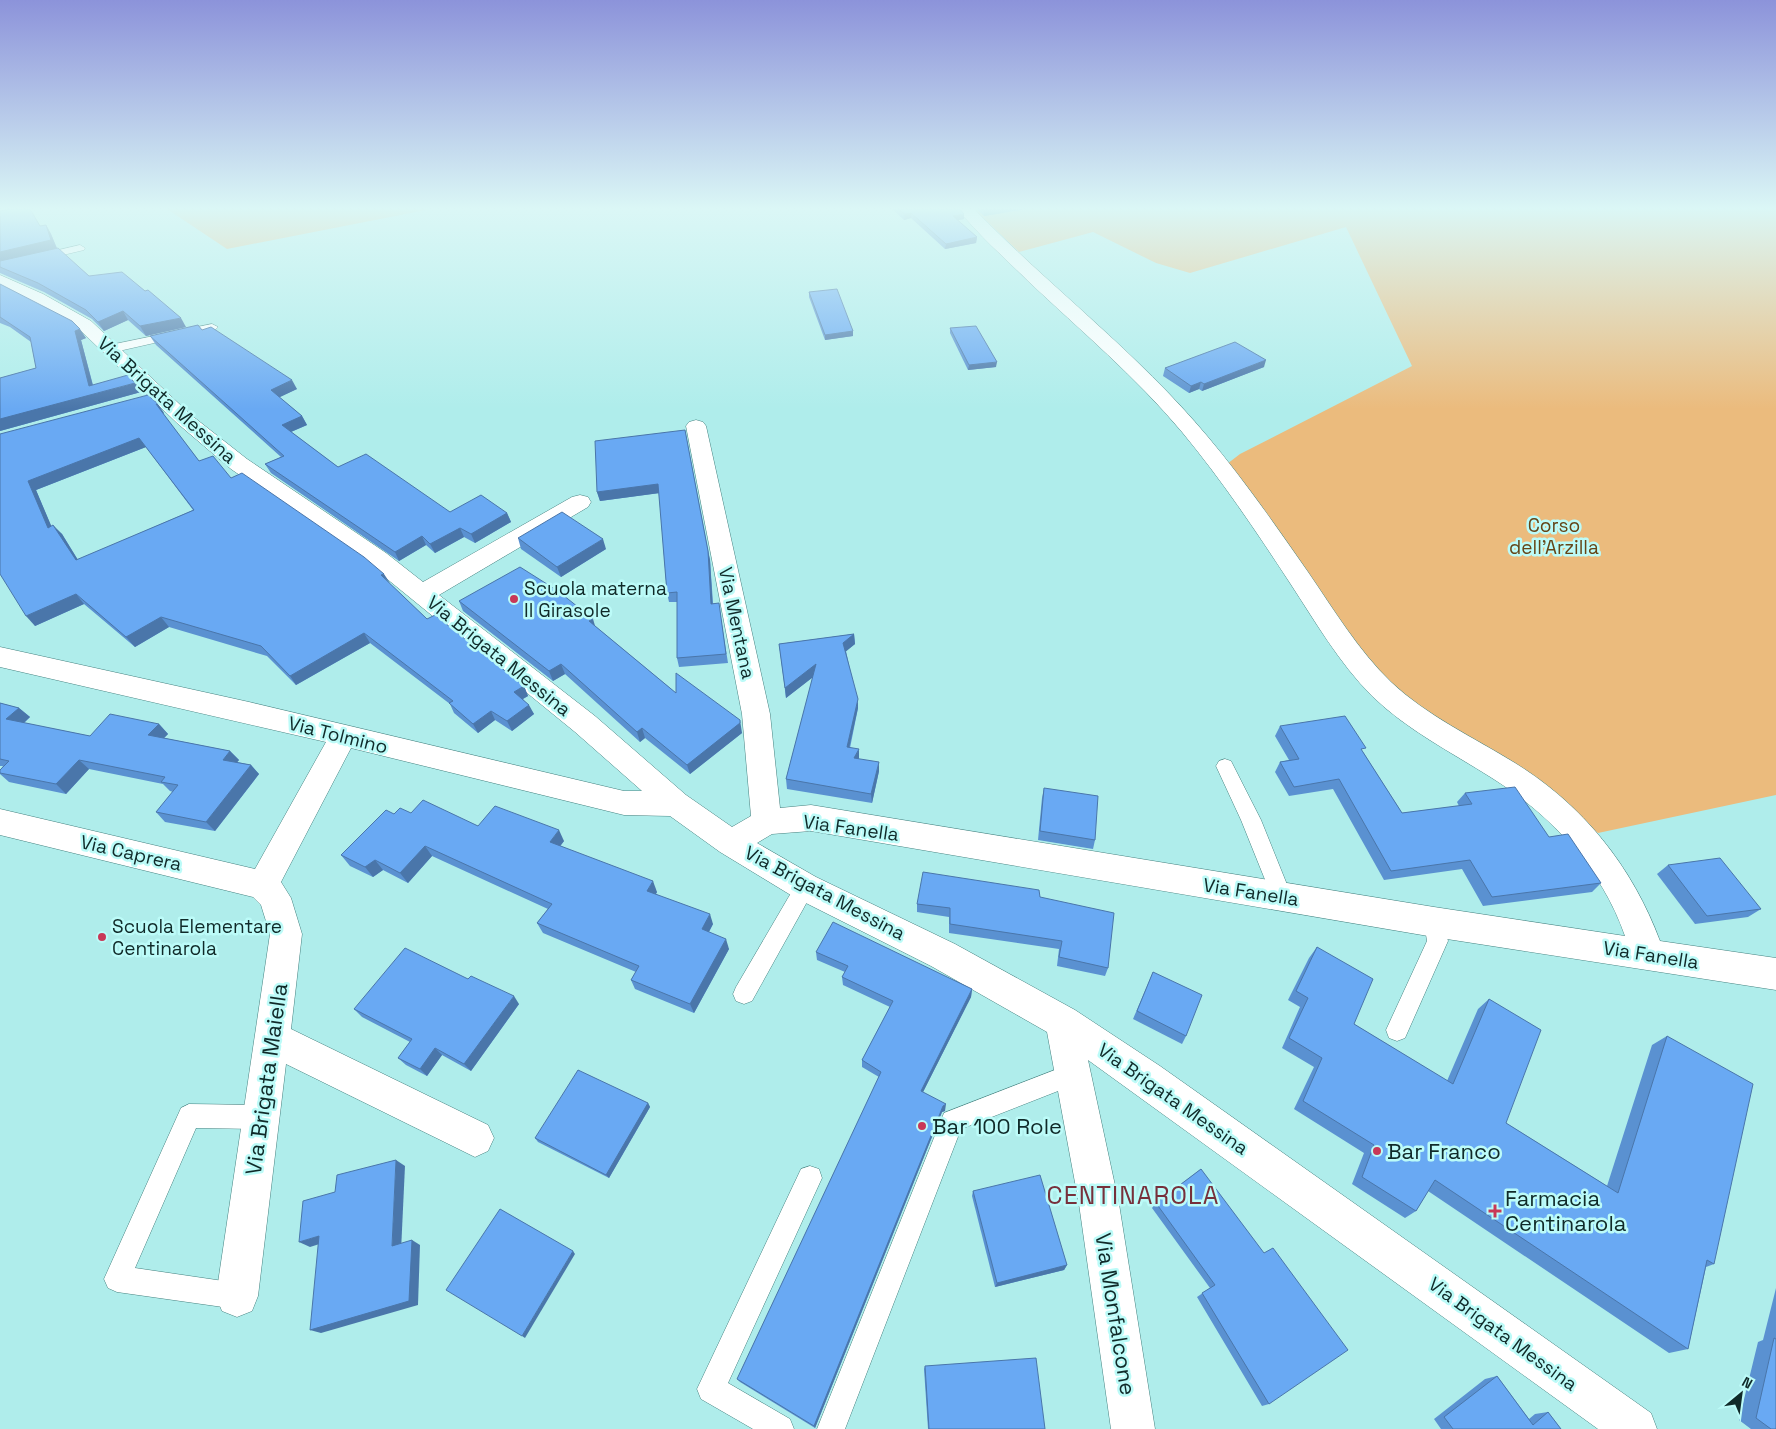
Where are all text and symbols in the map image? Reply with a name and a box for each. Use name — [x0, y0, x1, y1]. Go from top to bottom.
street label: Via Brigata Messina — [92, 331, 242, 469]
park label: Corso dell'Arzilla — [1509, 513, 1599, 560]
street label: Via Mentana — [713, 565, 761, 681]
place label: Scuola materna Il Girasole — [524, 576, 667, 623]
street label: Via Brigata Messina — [422, 590, 576, 722]
marker: Scuola materna Il Girasole — [508, 593, 520, 605]
street label: Via Tolmino — [286, 711, 390, 759]
street label: Via Fanella — [802, 809, 901, 847]
street label: Via Caprera — [78, 829, 184, 877]
street label: Via Brigata Messina — [740, 840, 910, 946]
street label: Via Fanella — [1201, 872, 1301, 912]
place label: Scuola Elementare Centinarola — [112, 914, 282, 961]
marker: Scuola Elementare Centinarola — [96, 931, 108, 943]
street label: Via Fanella — [1601, 935, 1701, 975]
street label: Via Brigata Maiella — [239, 981, 293, 1177]
street label: Via Brigata Messina — [1093, 1038, 1253, 1160]
place label: Bar 100 Role — [932, 1112, 1062, 1140]
marker: Bar 100 Role — [916, 1120, 928, 1132]
place label: Bar Franco — [1387, 1137, 1501, 1165]
marker: Bar Franco — [1371, 1145, 1383, 1157]
district label: CENTINAROLA — [1047, 1179, 1219, 1211]
place label: Farmacia Centinarola — [1505, 1184, 1627, 1237]
marker: Farmacia Centinarola — [1489, 1205, 1501, 1217]
street label: Via Monfalcone — [1089, 1231, 1143, 1397]
street label: Via Brigata Messina — [1423, 1271, 1583, 1397]
north arrow — [1716, 1369, 1766, 1419]
text: N — [1739, 1372, 1756, 1393]

